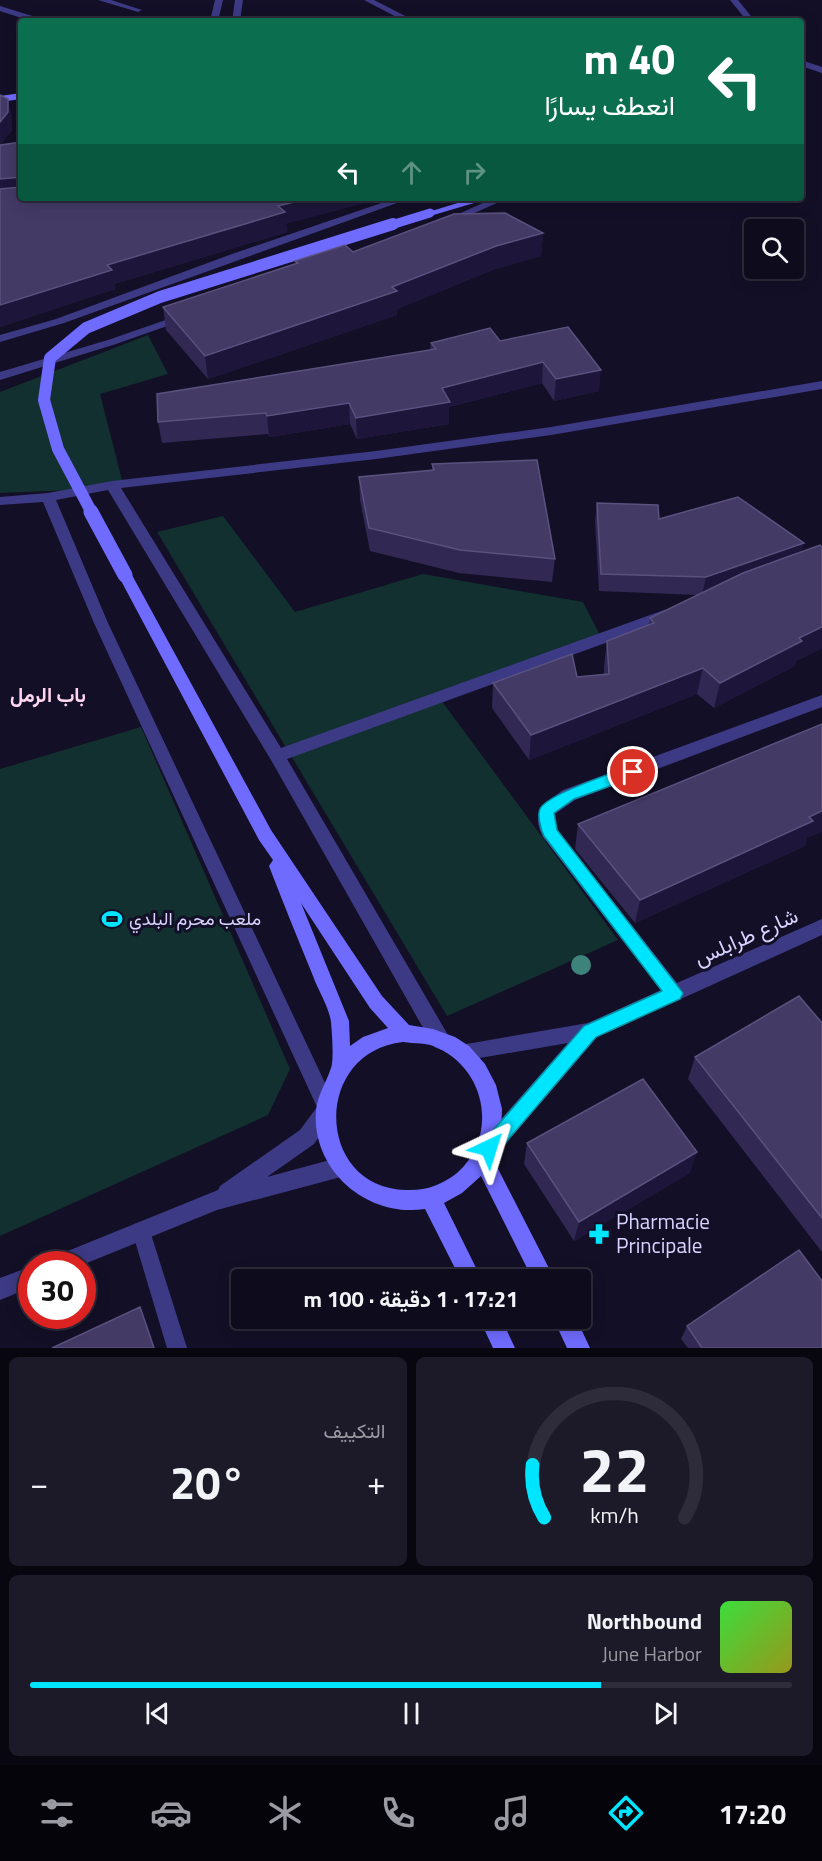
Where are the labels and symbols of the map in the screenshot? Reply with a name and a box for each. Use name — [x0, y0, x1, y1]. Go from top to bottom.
district label: باب الرمل — [10, 679, 86, 710]
pin — [607, 746, 658, 797]
street label: شارع طرابلس — [688, 899, 803, 973]
place label: ملعب محرم البلدي — [129, 905, 261, 934]
sports icon: ملعب محرم البلدي — [100, 907, 124, 931]
position arrow — [457, 1116, 521, 1180]
place label: Pharmacie Principale — [616, 1205, 710, 1261]
pharmacy icon: Pharmacie Principale — [587, 1222, 611, 1246]
speed limit sign: 30 — [18, 1251, 96, 1329]

